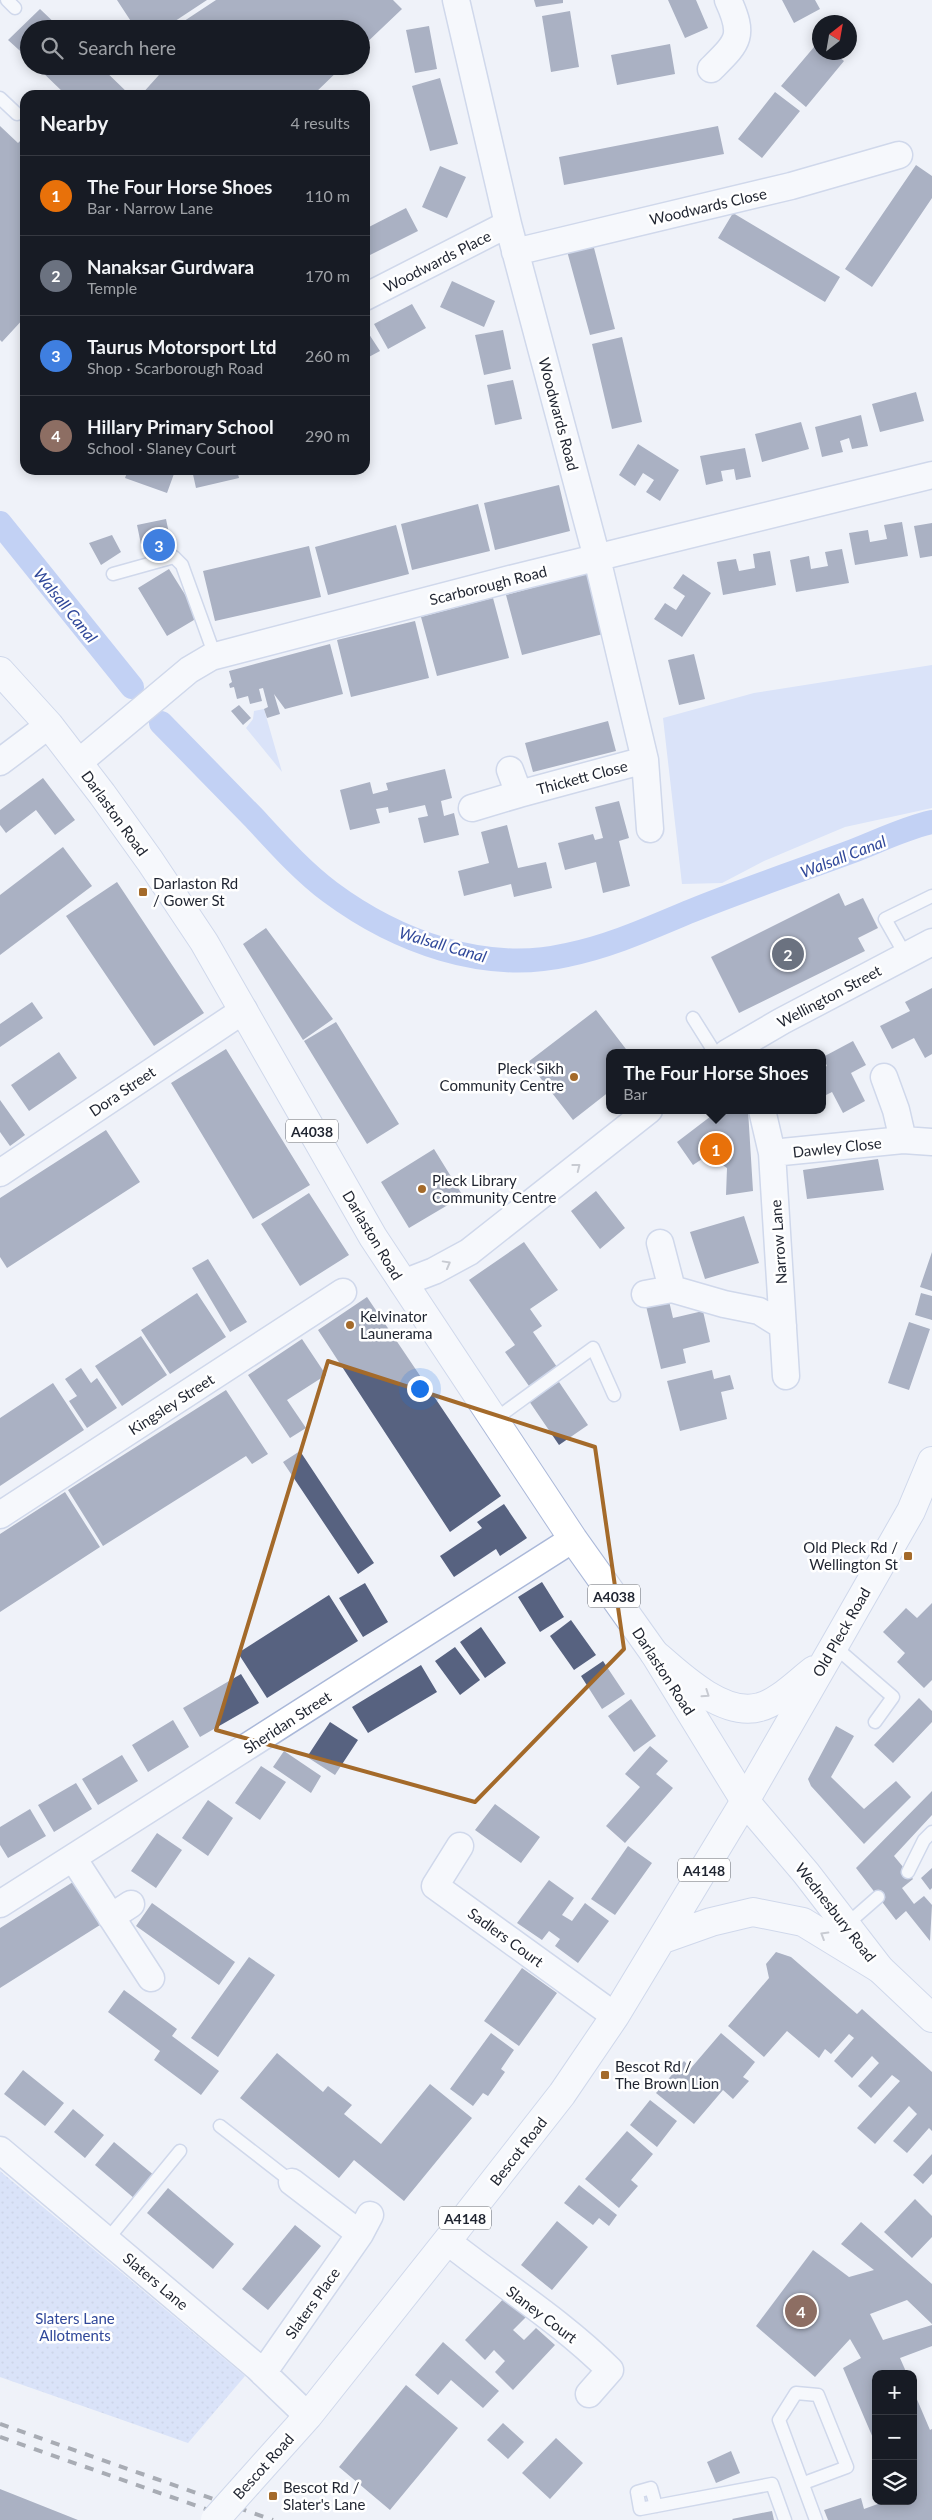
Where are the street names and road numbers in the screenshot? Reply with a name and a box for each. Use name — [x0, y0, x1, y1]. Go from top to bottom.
street label: Woodwards Close — [648, 184, 768, 228]
street label: Woodwards Place — [380, 226, 494, 296]
street label: Woodwards Road — [535, 355, 583, 473]
street label: Scarborough Road — [427, 562, 549, 608]
street label: Thickett Close — [535, 756, 630, 798]
street label: Darlaston Road — [78, 767, 152, 859]
street label: Wellington Street — [774, 961, 885, 1031]
street label: Dora Street — [85, 1062, 159, 1120]
road number: A4038 — [286, 1120, 338, 1142]
street label: Dawley Close — [792, 1133, 882, 1161]
street label: Darlaston Road — [339, 1187, 407, 1283]
street label: Narrow Lane — [766, 1199, 790, 1285]
street label: Kingsley Street — [125, 1369, 218, 1438]
road number: A4038 — [588, 1584, 640, 1608]
street label: Old Pleck Road — [808, 1584, 874, 1680]
street label: Darlaston Road — [629, 1624, 699, 1718]
street label: Sheridan Street — [240, 1687, 335, 1757]
road number: A4148 — [678, 1858, 730, 1882]
street label: Wednesbury Road — [792, 1859, 880, 1965]
street label: Sadlers Court — [465, 1904, 548, 1971]
street label: Bescot Road — [486, 2113, 550, 2189]
road number: A4148 — [439, 2206, 491, 2230]
street label: Slaters Lane — [120, 2249, 192, 2313]
street label: Slaters Place — [281, 2264, 343, 2342]
street label: Slaney Court — [503, 2282, 581, 2347]
street label: Bescot Road — [229, 2430, 297, 2502]

